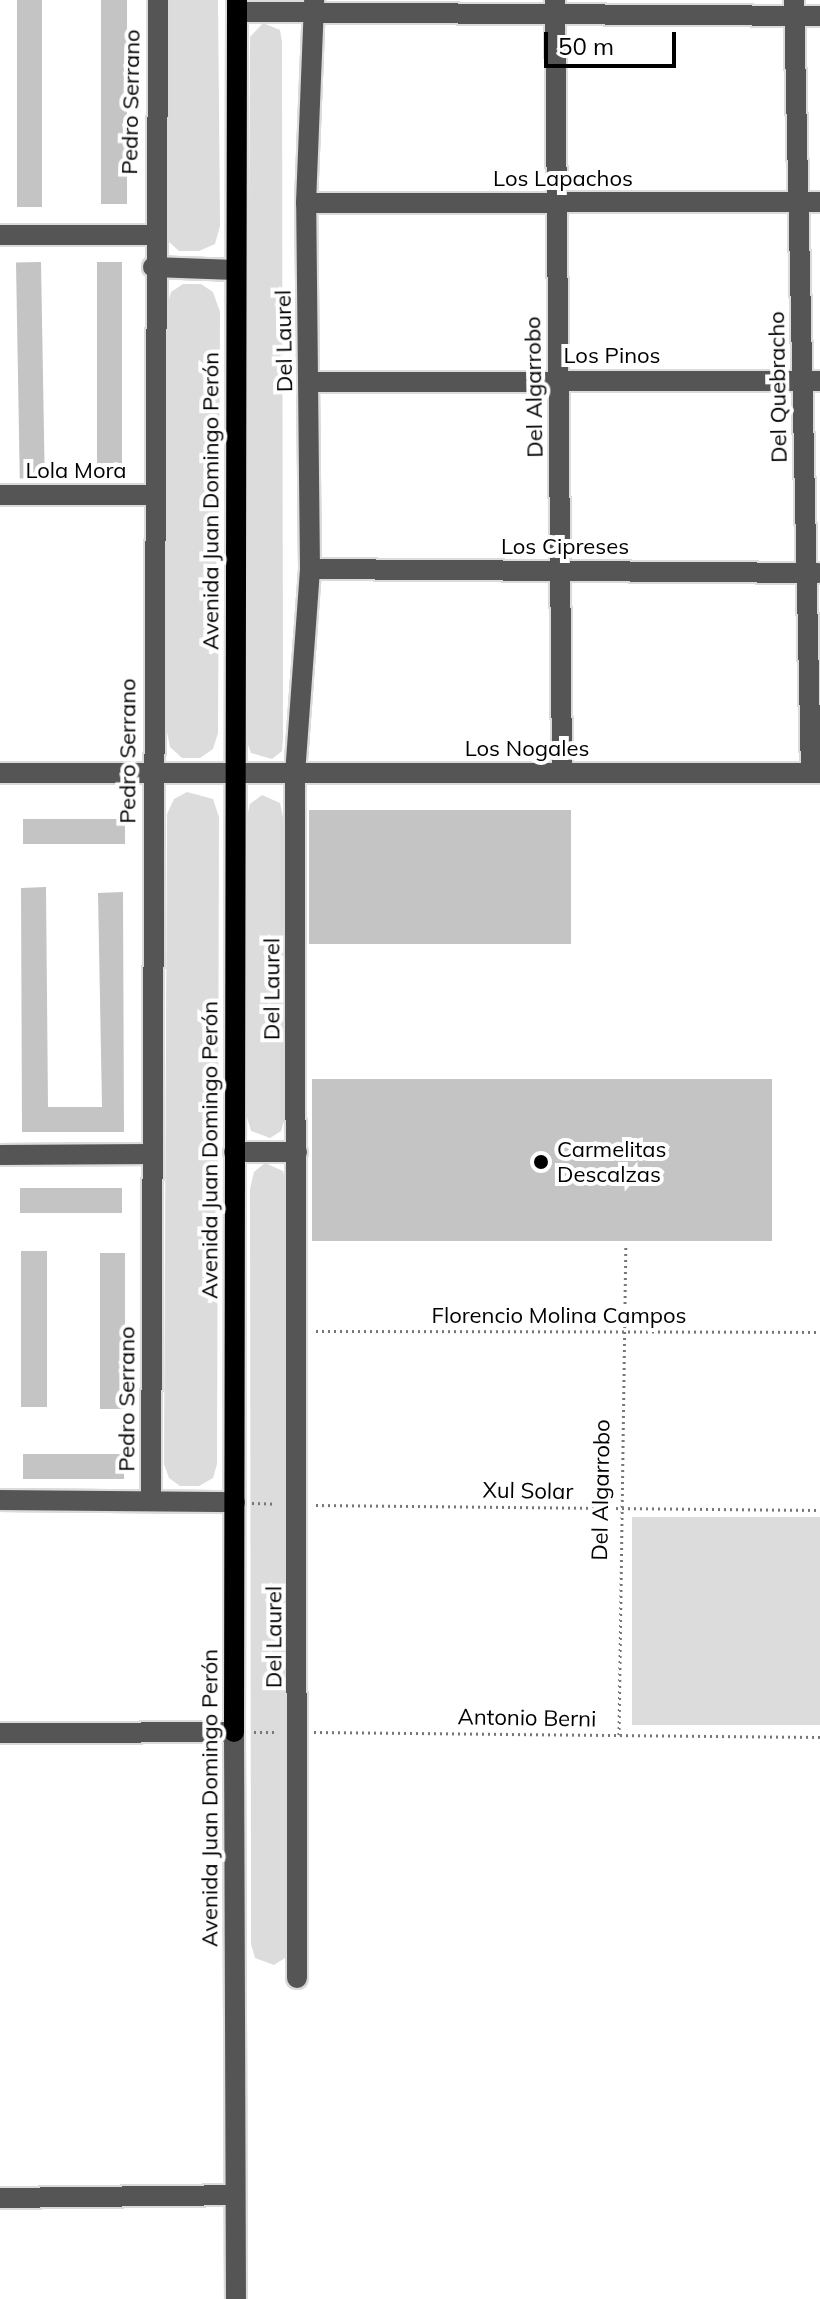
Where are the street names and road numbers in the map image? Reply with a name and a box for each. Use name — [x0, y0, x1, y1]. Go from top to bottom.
street label: Pedro Serrano — [117, 29, 145, 175]
street label: Los Lapachos — [493, 166, 633, 192]
street label: Del Laurel — [270, 290, 298, 392]
street label: Del Quebracho — [763, 311, 793, 463]
street label: Del Algarrobo — [520, 316, 548, 458]
street label: Los Pinos — [563, 343, 661, 369]
street label: Avenida Juan Domingo Perón — [198, 352, 224, 650]
street label: Lola Mora — [25, 458, 127, 484]
street label: Los Cipreses — [501, 534, 629, 560]
street label: Pedro Serrano — [115, 678, 141, 824]
street label: Los Nogales — [465, 736, 589, 762]
street label: Del Laurel — [259, 938, 285, 1040]
street label: Avenida Juan Domingo Perón — [197, 1001, 223, 1299]
street label: Florencio Molina Campos — [432, 1303, 686, 1329]
street label: Pedro Serrano — [114, 1326, 140, 1472]
street label: Del Algarrobo — [587, 1419, 615, 1561]
street label: Xul Solar — [482, 1477, 574, 1505]
street label: Del Laurel — [261, 1586, 287, 1688]
street label: Avenida Juan Domingo Perón — [197, 1649, 223, 1947]
street label: Antonio Berni — [457, 1704, 597, 1732]

